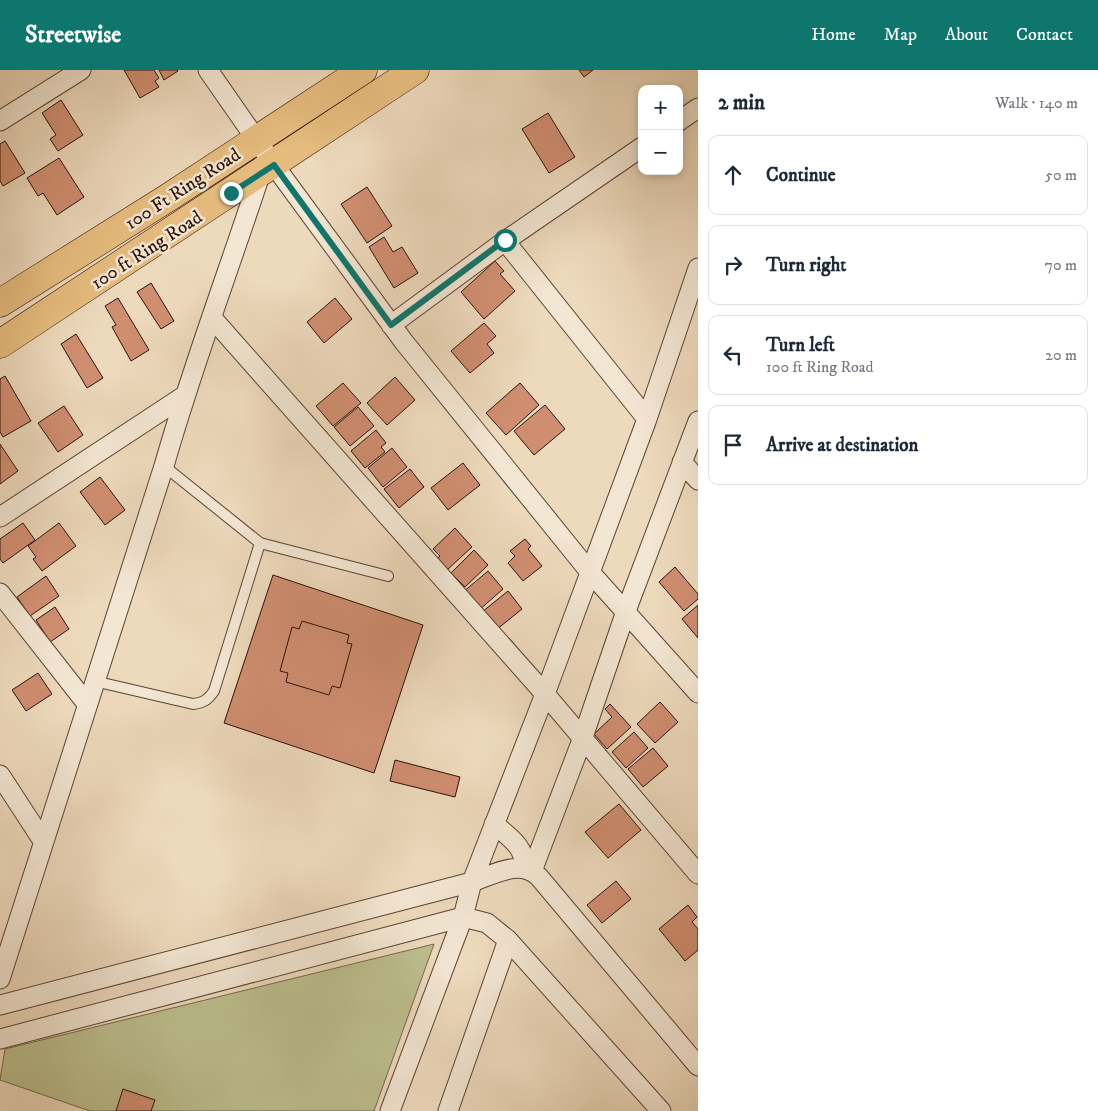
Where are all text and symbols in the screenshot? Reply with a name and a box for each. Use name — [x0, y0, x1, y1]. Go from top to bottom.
text: Streetwise — [25, 20, 121, 50]
text: Home — [811, 24, 856, 46]
text: Map — [884, 24, 917, 46]
text: About — [945, 24, 988, 46]
text: Contact — [1016, 24, 1073, 46]
map controls — [638, 85, 683, 175]
button: + — [638, 85, 683, 130]
text: 2 min — [718, 90, 765, 116]
text: Walk · 140 m — [995, 93, 1078, 113]
button: − — [638, 130, 683, 175]
street label: 100 Ft Ring Road — [121, 143, 245, 235]
icon: ahead — [719, 161, 747, 189]
text: Continue — [766, 164, 836, 187]
text: 50 m — [1045, 165, 1077, 185]
route end — [220, 182, 243, 205]
street label: 100 ft Ring Road — [87, 206, 207, 295]
route start — [494, 229, 517, 252]
icon: right — [719, 251, 747, 279]
text: Turn right — [766, 254, 846, 277]
text: 70 m — [1045, 255, 1077, 275]
text: Turn left — [766, 334, 835, 357]
icon: left — [719, 341, 747, 369]
text: 20 m — [1045, 345, 1077, 365]
text: 100 ft Ring Road — [766, 357, 874, 377]
icon: arrive — [719, 431, 747, 459]
text: Arrive at destination — [766, 434, 918, 457]

